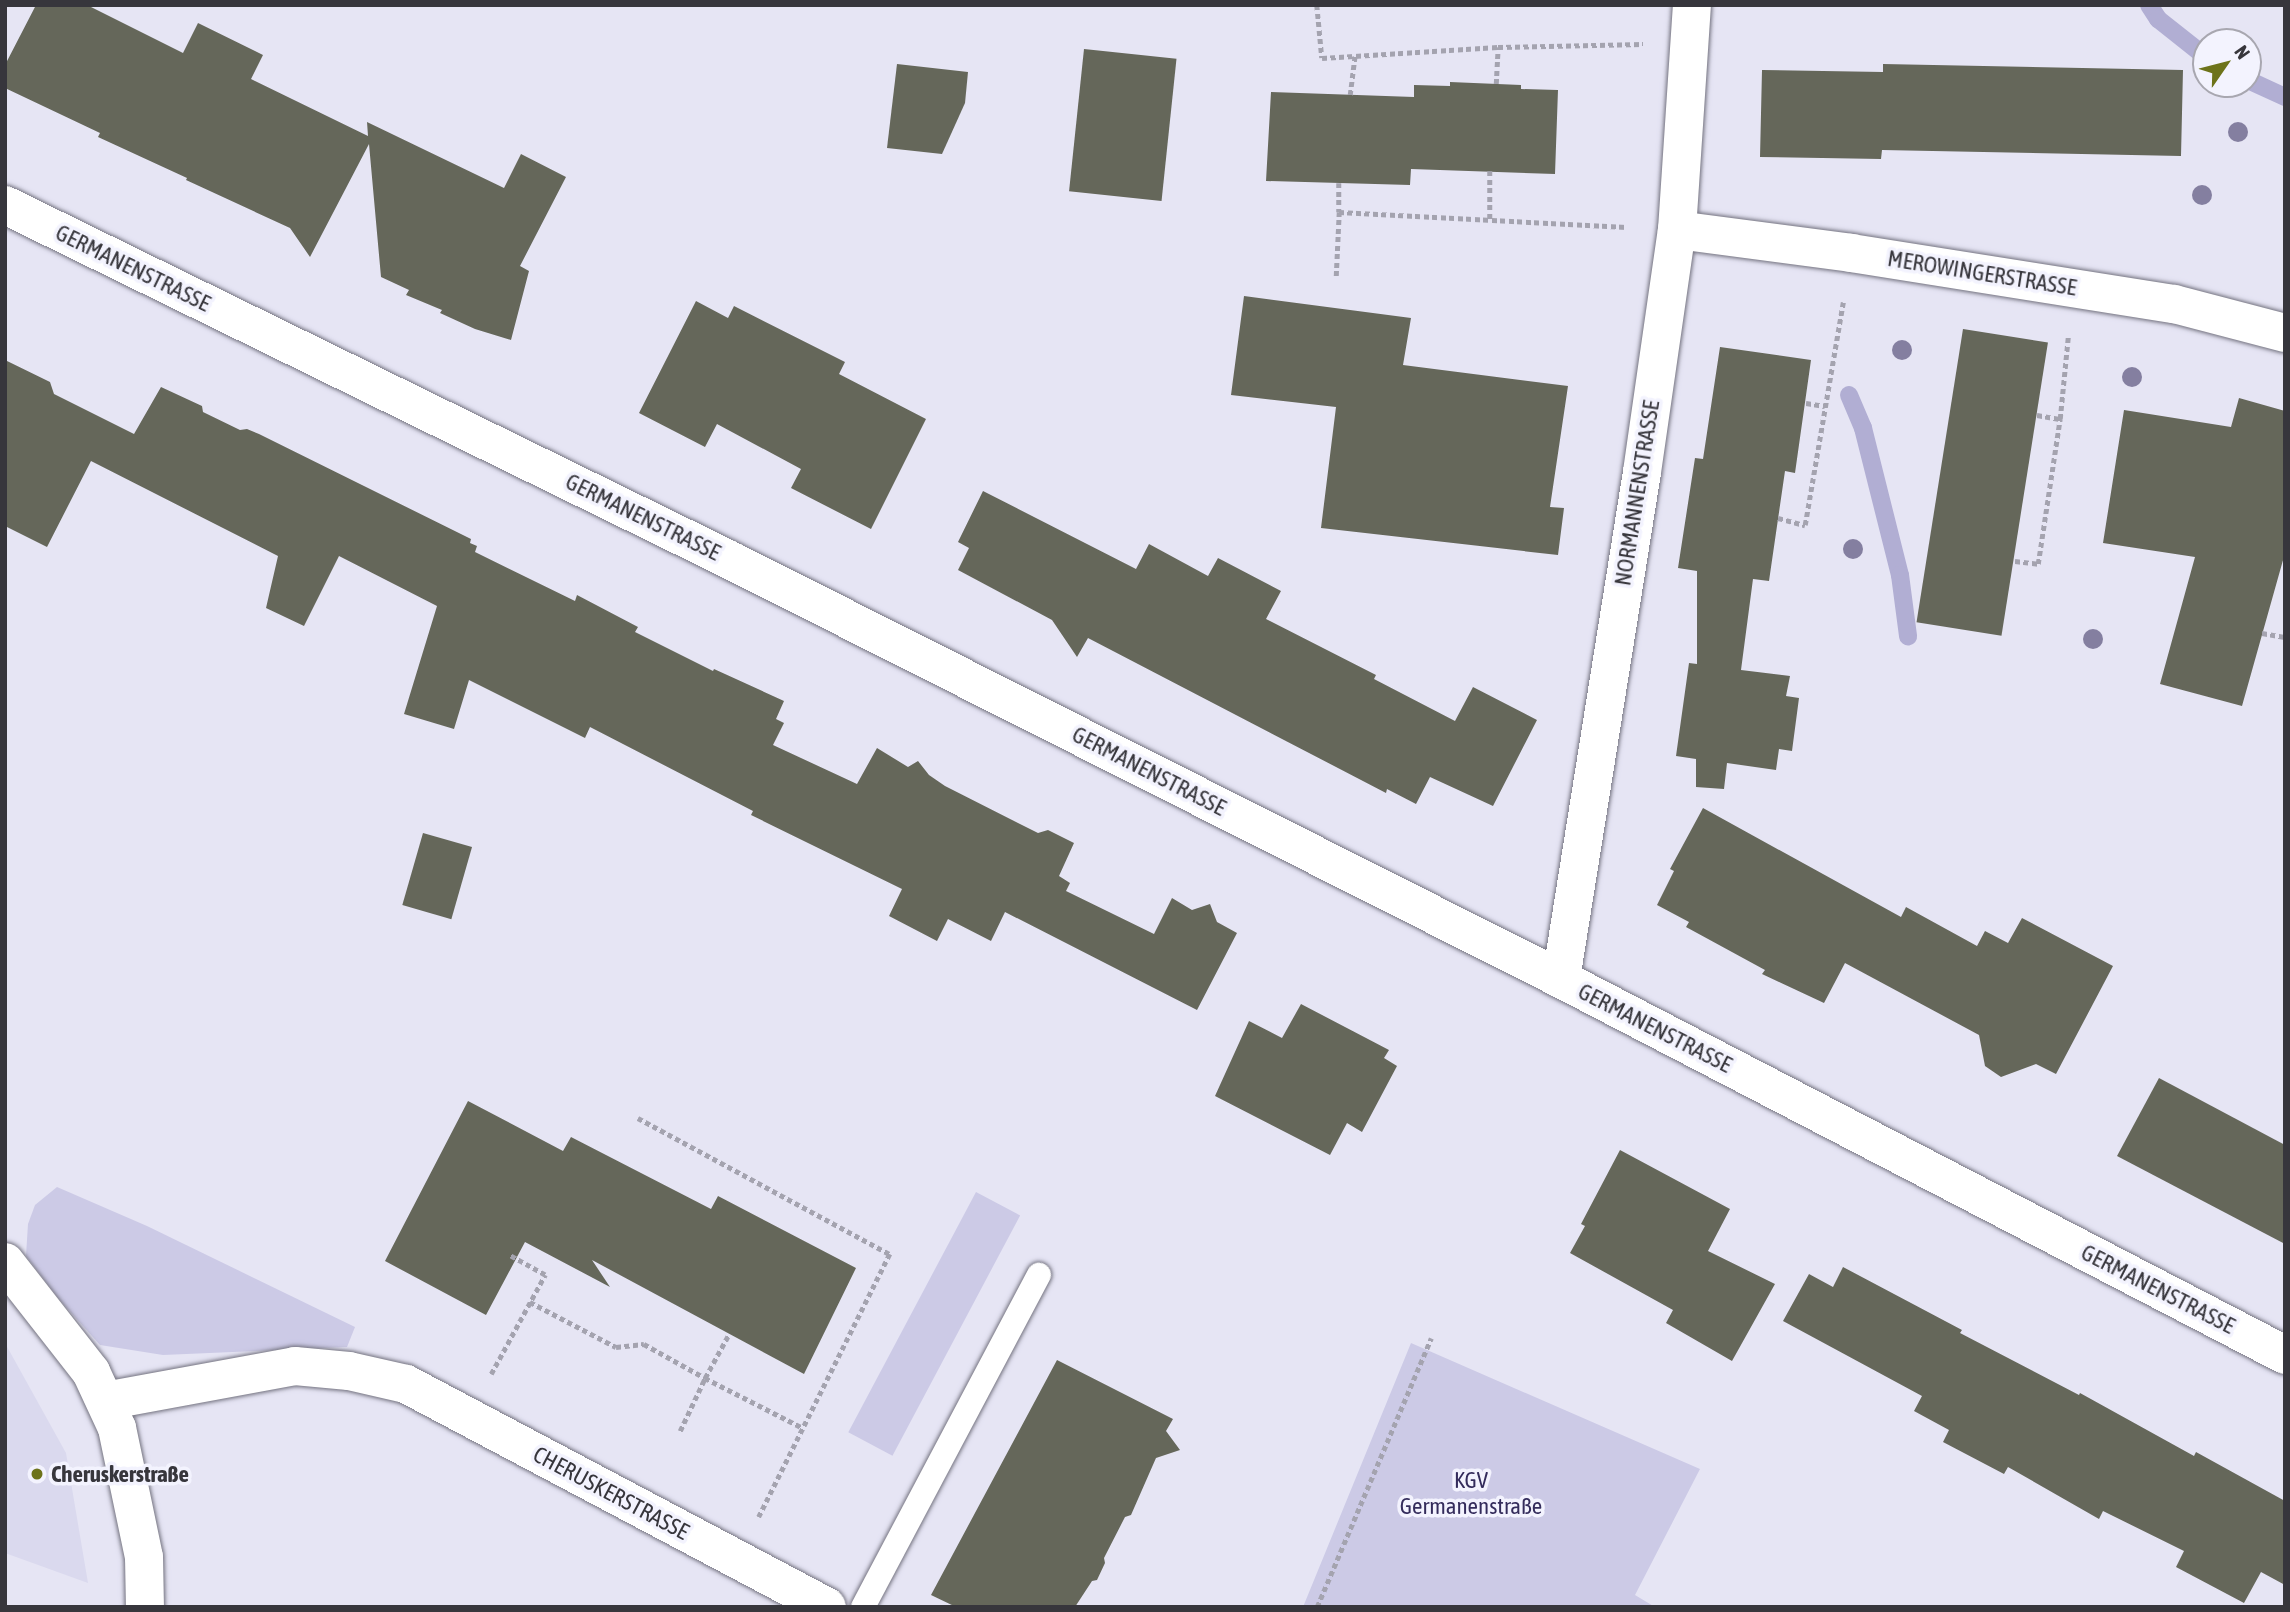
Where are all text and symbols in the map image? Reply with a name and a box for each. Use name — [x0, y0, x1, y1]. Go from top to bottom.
north arrow — [2192, 28, 2262, 98]
text: N — [2230, 41, 2255, 63]
street label: GERMANENSTRASSE — [51, 219, 215, 317]
street label: MEROWINGERSTRASSE — [1886, 244, 2078, 302]
street label: NORMANNENSTRASSE — [1609, 398, 1665, 588]
street label: GERMANENSTRASSE — [561, 468, 725, 566]
street label: GERMANENSTRASSE — [1068, 720, 1230, 822]
street label: GERMANENSTRASSE — [1574, 977, 1736, 1079]
street label: GERMANENSTRASSE — [2077, 1238, 2239, 1340]
street label: CHERUSKERSTRASSE — [528, 1440, 694, 1546]
place label: Cheruskerstraße — [51, 1460, 189, 1488]
marker: Cheruskerstraße — [29, 1466, 45, 1482]
park label: KGV Germanenstraße — [1400, 1466, 1542, 1520]

